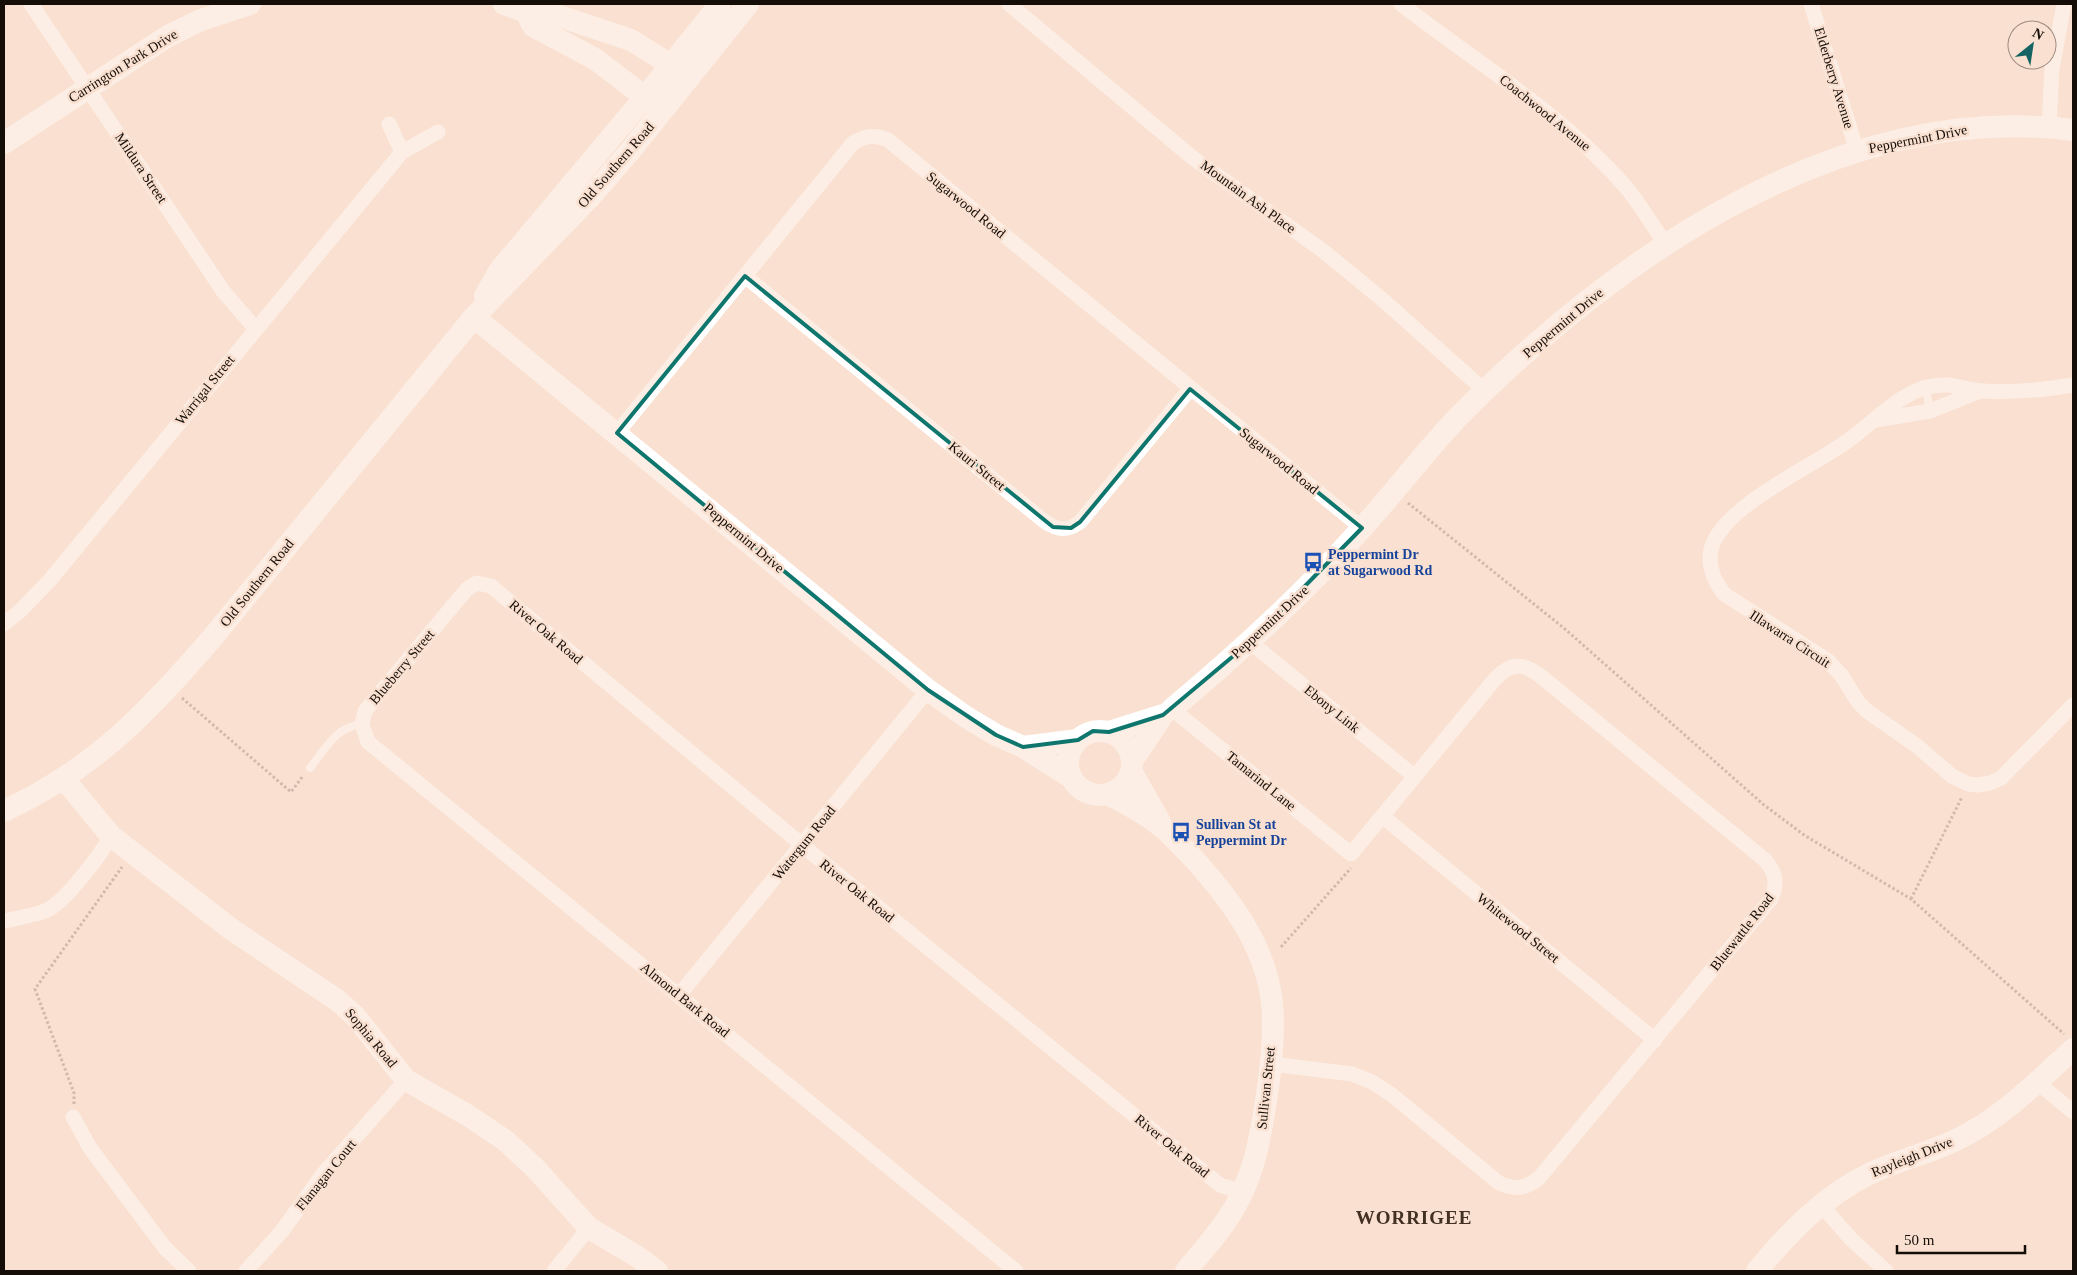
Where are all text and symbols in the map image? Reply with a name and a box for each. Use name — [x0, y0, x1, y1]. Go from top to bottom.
north arrow — [2007, 20, 2057, 70]
text: N — [2030, 25, 2046, 43]
street label: Carrington Park Drive — [66, 26, 180, 106]
street label: Elderberry Avenue — [1811, 26, 1857, 130]
street label: Coachwood Avenue — [1497, 72, 1593, 154]
street label: Old Southern Road — [575, 119, 657, 211]
street label: Peppermint Drive — [1868, 122, 1968, 156]
street label: Mildura Street — [112, 130, 170, 206]
street label: Mountain Ash Place — [1198, 158, 1298, 236]
street label: Sugarwood Road — [924, 169, 1008, 241]
street label: Peppermint Drive — [1520, 285, 1606, 361]
street label: Warrigal Street — [172, 352, 238, 428]
street label: Sugarwood Road — [1237, 425, 1321, 497]
street label: Kauri Street — [946, 439, 1008, 493]
street label: Peppermint Drive — [701, 500, 787, 576]
street label: Old Southern Road — [217, 536, 297, 630]
place label: Peppermint Dr at Sugarwood Rd — [1328, 547, 1432, 578]
bus stop icon: Peppermint Dr at Sugarwood Rd — [1302, 551, 1324, 573]
street label: Peppermint Drive — [1228, 582, 1312, 662]
street label: River Oak Road — [506, 597, 586, 667]
street label: Illawarra Circuit — [1747, 607, 1833, 671]
street label: Blueberry Street — [367, 627, 437, 707]
street label: Ebony Link — [1301, 682, 1363, 736]
street label: Tamarind Lane — [1223, 748, 1299, 814]
street label: Watergum Road — [770, 803, 838, 883]
place label: Sullivan St at Peppermint Dr — [1196, 817, 1287, 848]
bus stop icon: Sullivan St at Peppermint Dr — [1170, 821, 1192, 843]
street label: River Oak Road — [817, 857, 897, 925]
street label: Whitewood Street — [1474, 890, 1562, 966]
street label: Bluewattle Road — [1707, 890, 1777, 974]
street label: Almond Bark Road — [638, 960, 732, 1040]
street label: Sophia Road — [342, 1006, 400, 1070]
street label: Sullivan Street — [1254, 1046, 1278, 1130]
street label: River Oak Road — [1132, 1112, 1212, 1180]
street label: Rayleigh Drive — [1869, 1134, 1955, 1180]
street label: Flanagan Court — [293, 1137, 359, 1213]
district label: WORRIGEE — [1356, 1207, 1472, 1228]
scale bar — [1897, 1222, 2024, 1254]
text: 50 m — [1904, 1232, 1935, 1248]

